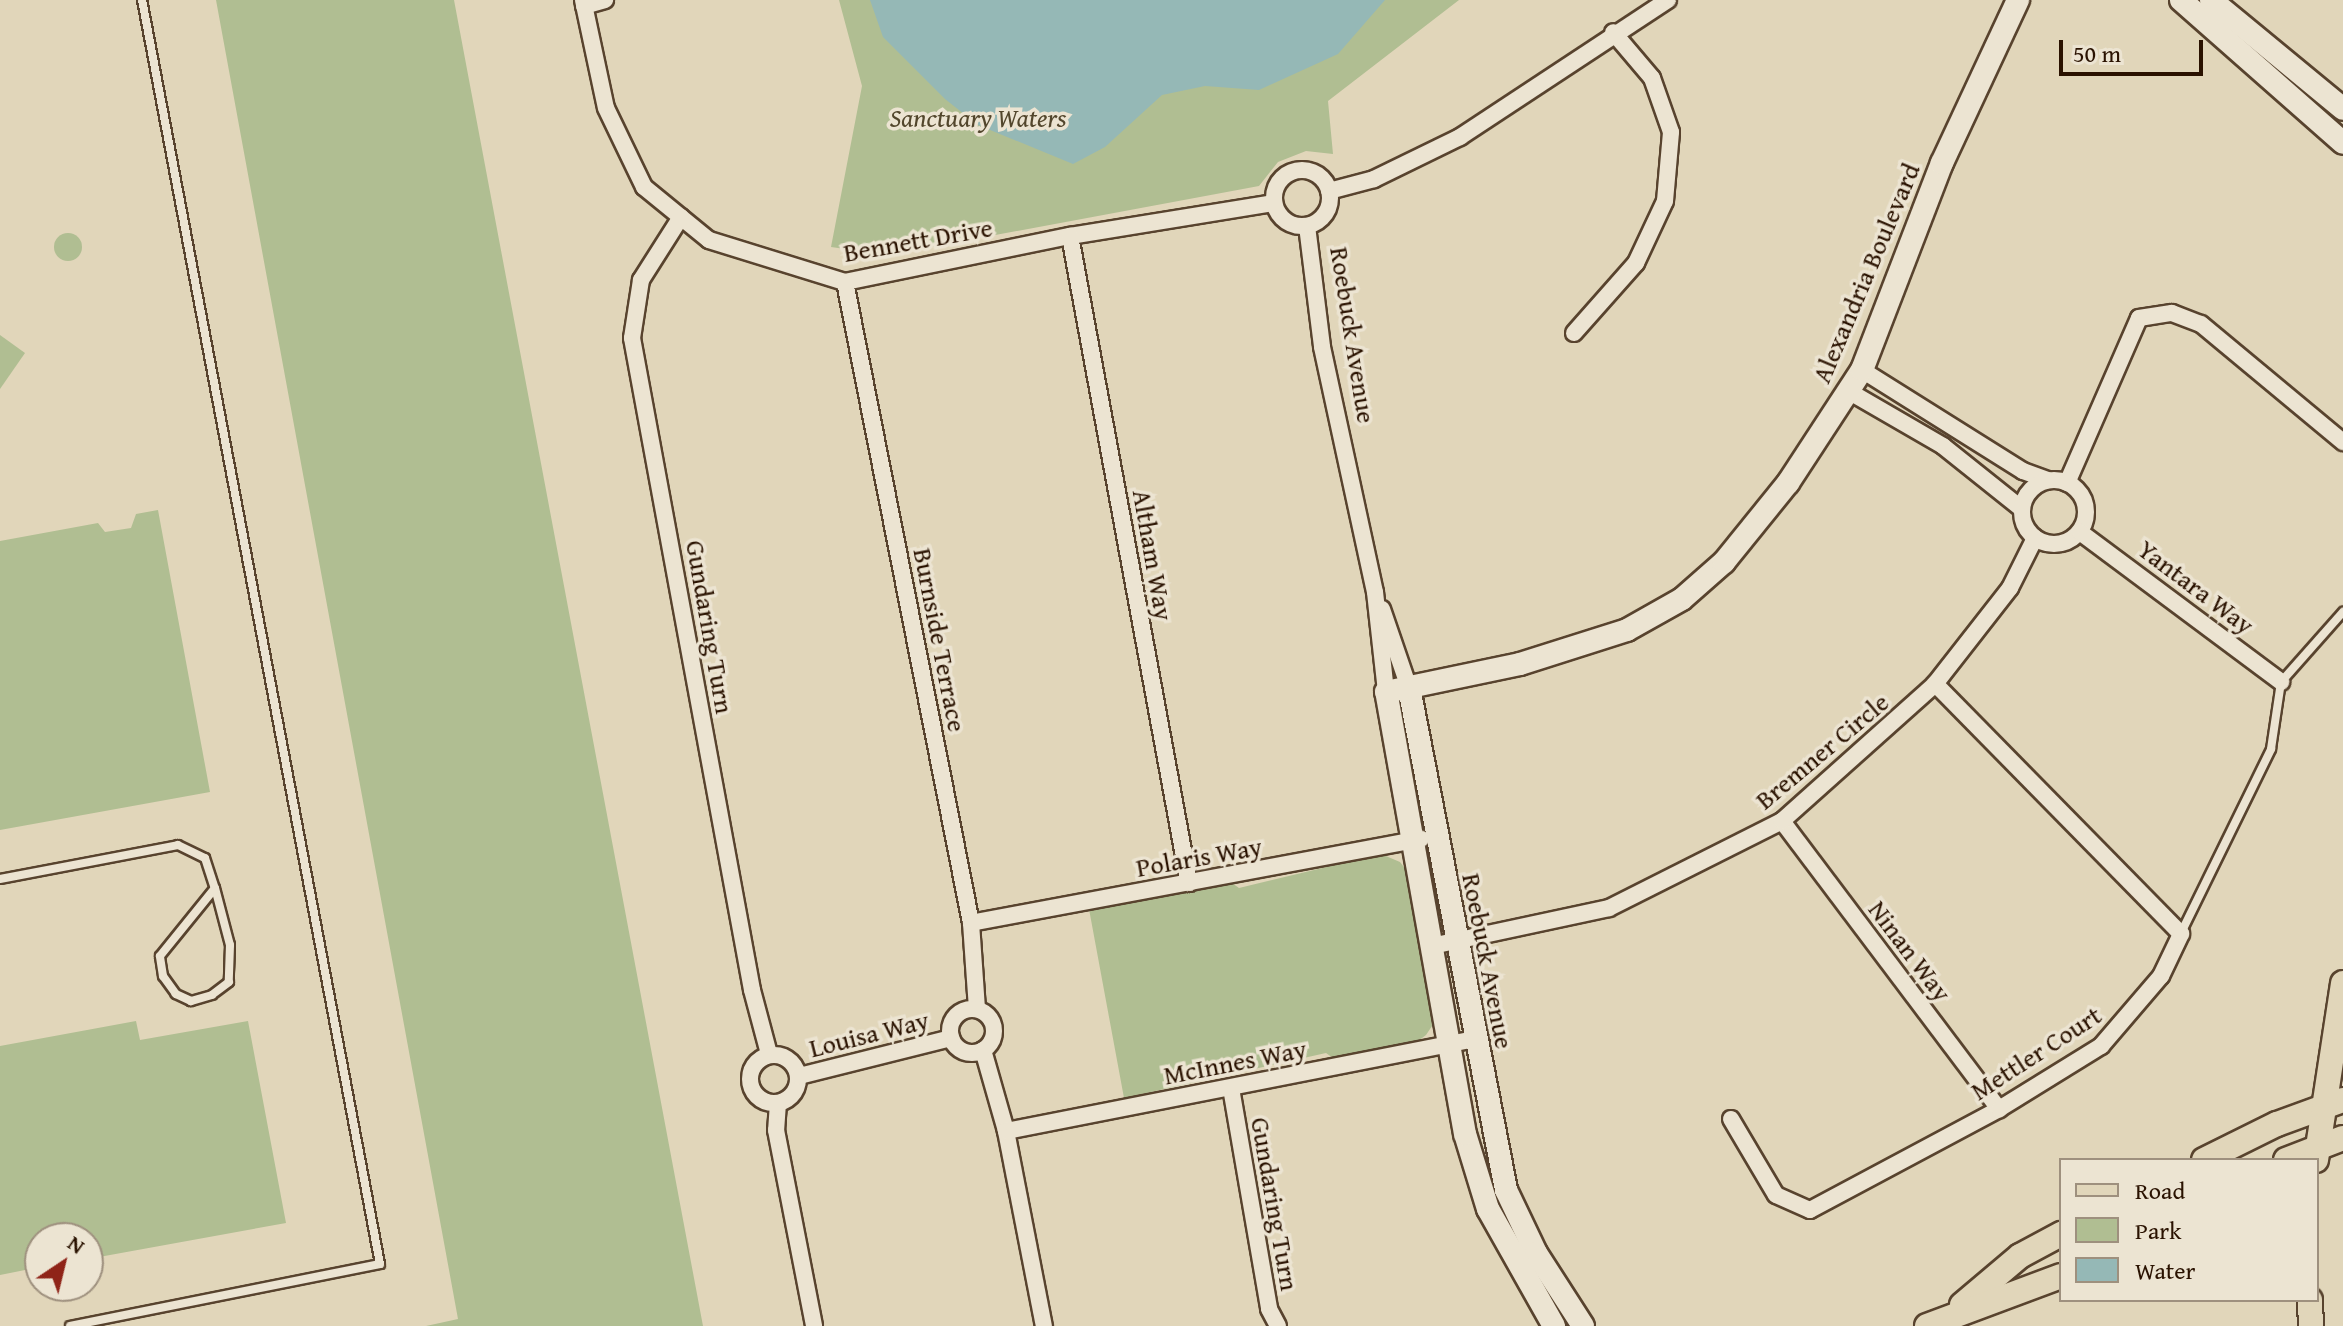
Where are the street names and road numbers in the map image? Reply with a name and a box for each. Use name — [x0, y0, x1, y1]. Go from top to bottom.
street label: Alexandria Boulevard — [1806, 158, 1926, 388]
street label: Bennett Drive — [841, 212, 995, 268]
street label: Roebuck Avenue — [1324, 245, 1382, 425]
street label: Altham Way — [1126, 487, 1180, 623]
street label: Yantara Way — [2132, 533, 2260, 641]
street label: Gundaring Turn — [679, 538, 741, 716]
street label: Burnside Terrace — [907, 545, 973, 735]
street label: Bremner Circle — [1749, 686, 1895, 816]
street label: Polaris Way — [1134, 831, 1264, 883]
street label: Roebuck Avenue — [1456, 871, 1520, 1051]
street label: Ninan Way — [1862, 895, 1958, 1007]
street label: Mettler Court — [1965, 999, 2107, 1107]
street label: Louisa Way — [806, 1004, 932, 1064]
street label: McInnes Way — [1161, 1033, 1309, 1091]
street label: Gundaring Turn — [1244, 1115, 1306, 1293]

